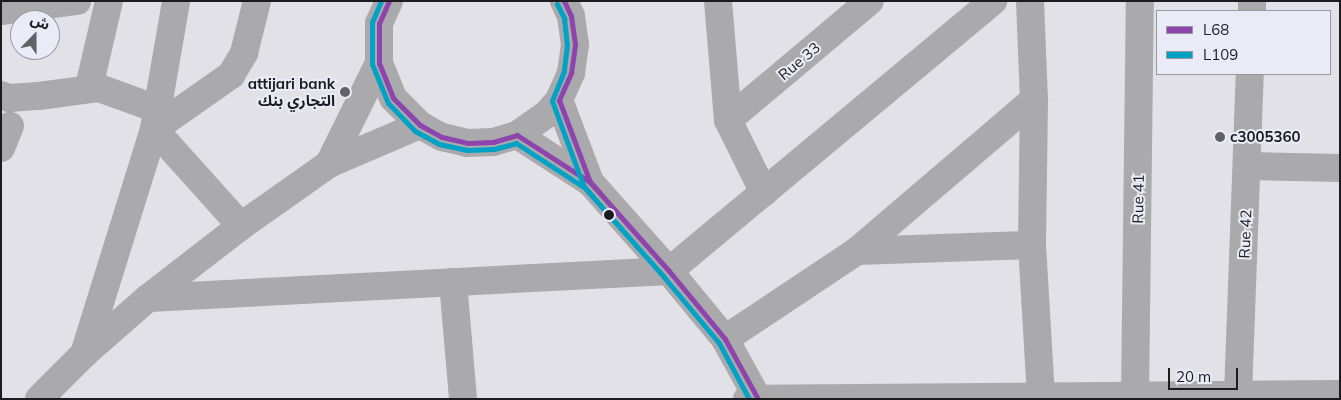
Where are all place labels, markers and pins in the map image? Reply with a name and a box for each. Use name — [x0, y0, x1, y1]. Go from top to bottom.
place label: attijari bank التجاري بنك — [248, 74, 335, 109]
marker: attijari bank التجاري بنك — [339, 86, 351, 98]
place label: c3005360 — [1230, 128, 1301, 146]
marker: c3005360 — [1214, 131, 1226, 143]
unlabelled marker — [604, 210, 614, 220]

